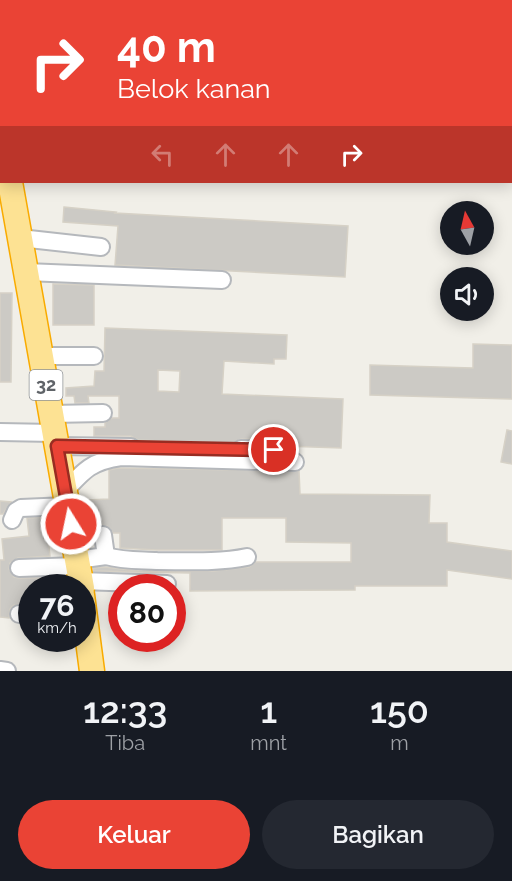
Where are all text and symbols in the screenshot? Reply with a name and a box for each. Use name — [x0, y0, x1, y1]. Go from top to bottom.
text: 40 m — [117, 23, 216, 72]
icon: right — [18, 24, 96, 102]
text: Belok kanan — [117, 73, 271, 104]
icon: left — [146, 138, 179, 171]
icon: ahead — [209, 138, 242, 171]
icon: ahead — [272, 138, 305, 171]
icon: right — [335, 138, 368, 171]
north arrow — [440, 201, 494, 255]
map controls — [440, 201, 494, 321]
button: sound — [440, 267, 494, 321]
road number: 32 — [30, 370, 63, 400]
pin — [248, 424, 299, 475]
icon: arrive — [257, 433, 290, 466]
position arrow — [39, 492, 103, 556]
speed limit sign: 80 — [108, 574, 186, 652]
text: 76 — [39, 588, 75, 623]
text: km/h — [37, 619, 77, 637]
text: 12:33 — [83, 689, 167, 731]
text: 1 — [260, 689, 277, 731]
text: 150 — [370, 689, 429, 731]
text: Tiba — [105, 731, 145, 755]
text: mnt — [250, 731, 287, 755]
text: m — [390, 731, 409, 755]
button: Keluar — [18, 800, 250, 869]
button: Bagikan — [262, 800, 494, 869]

